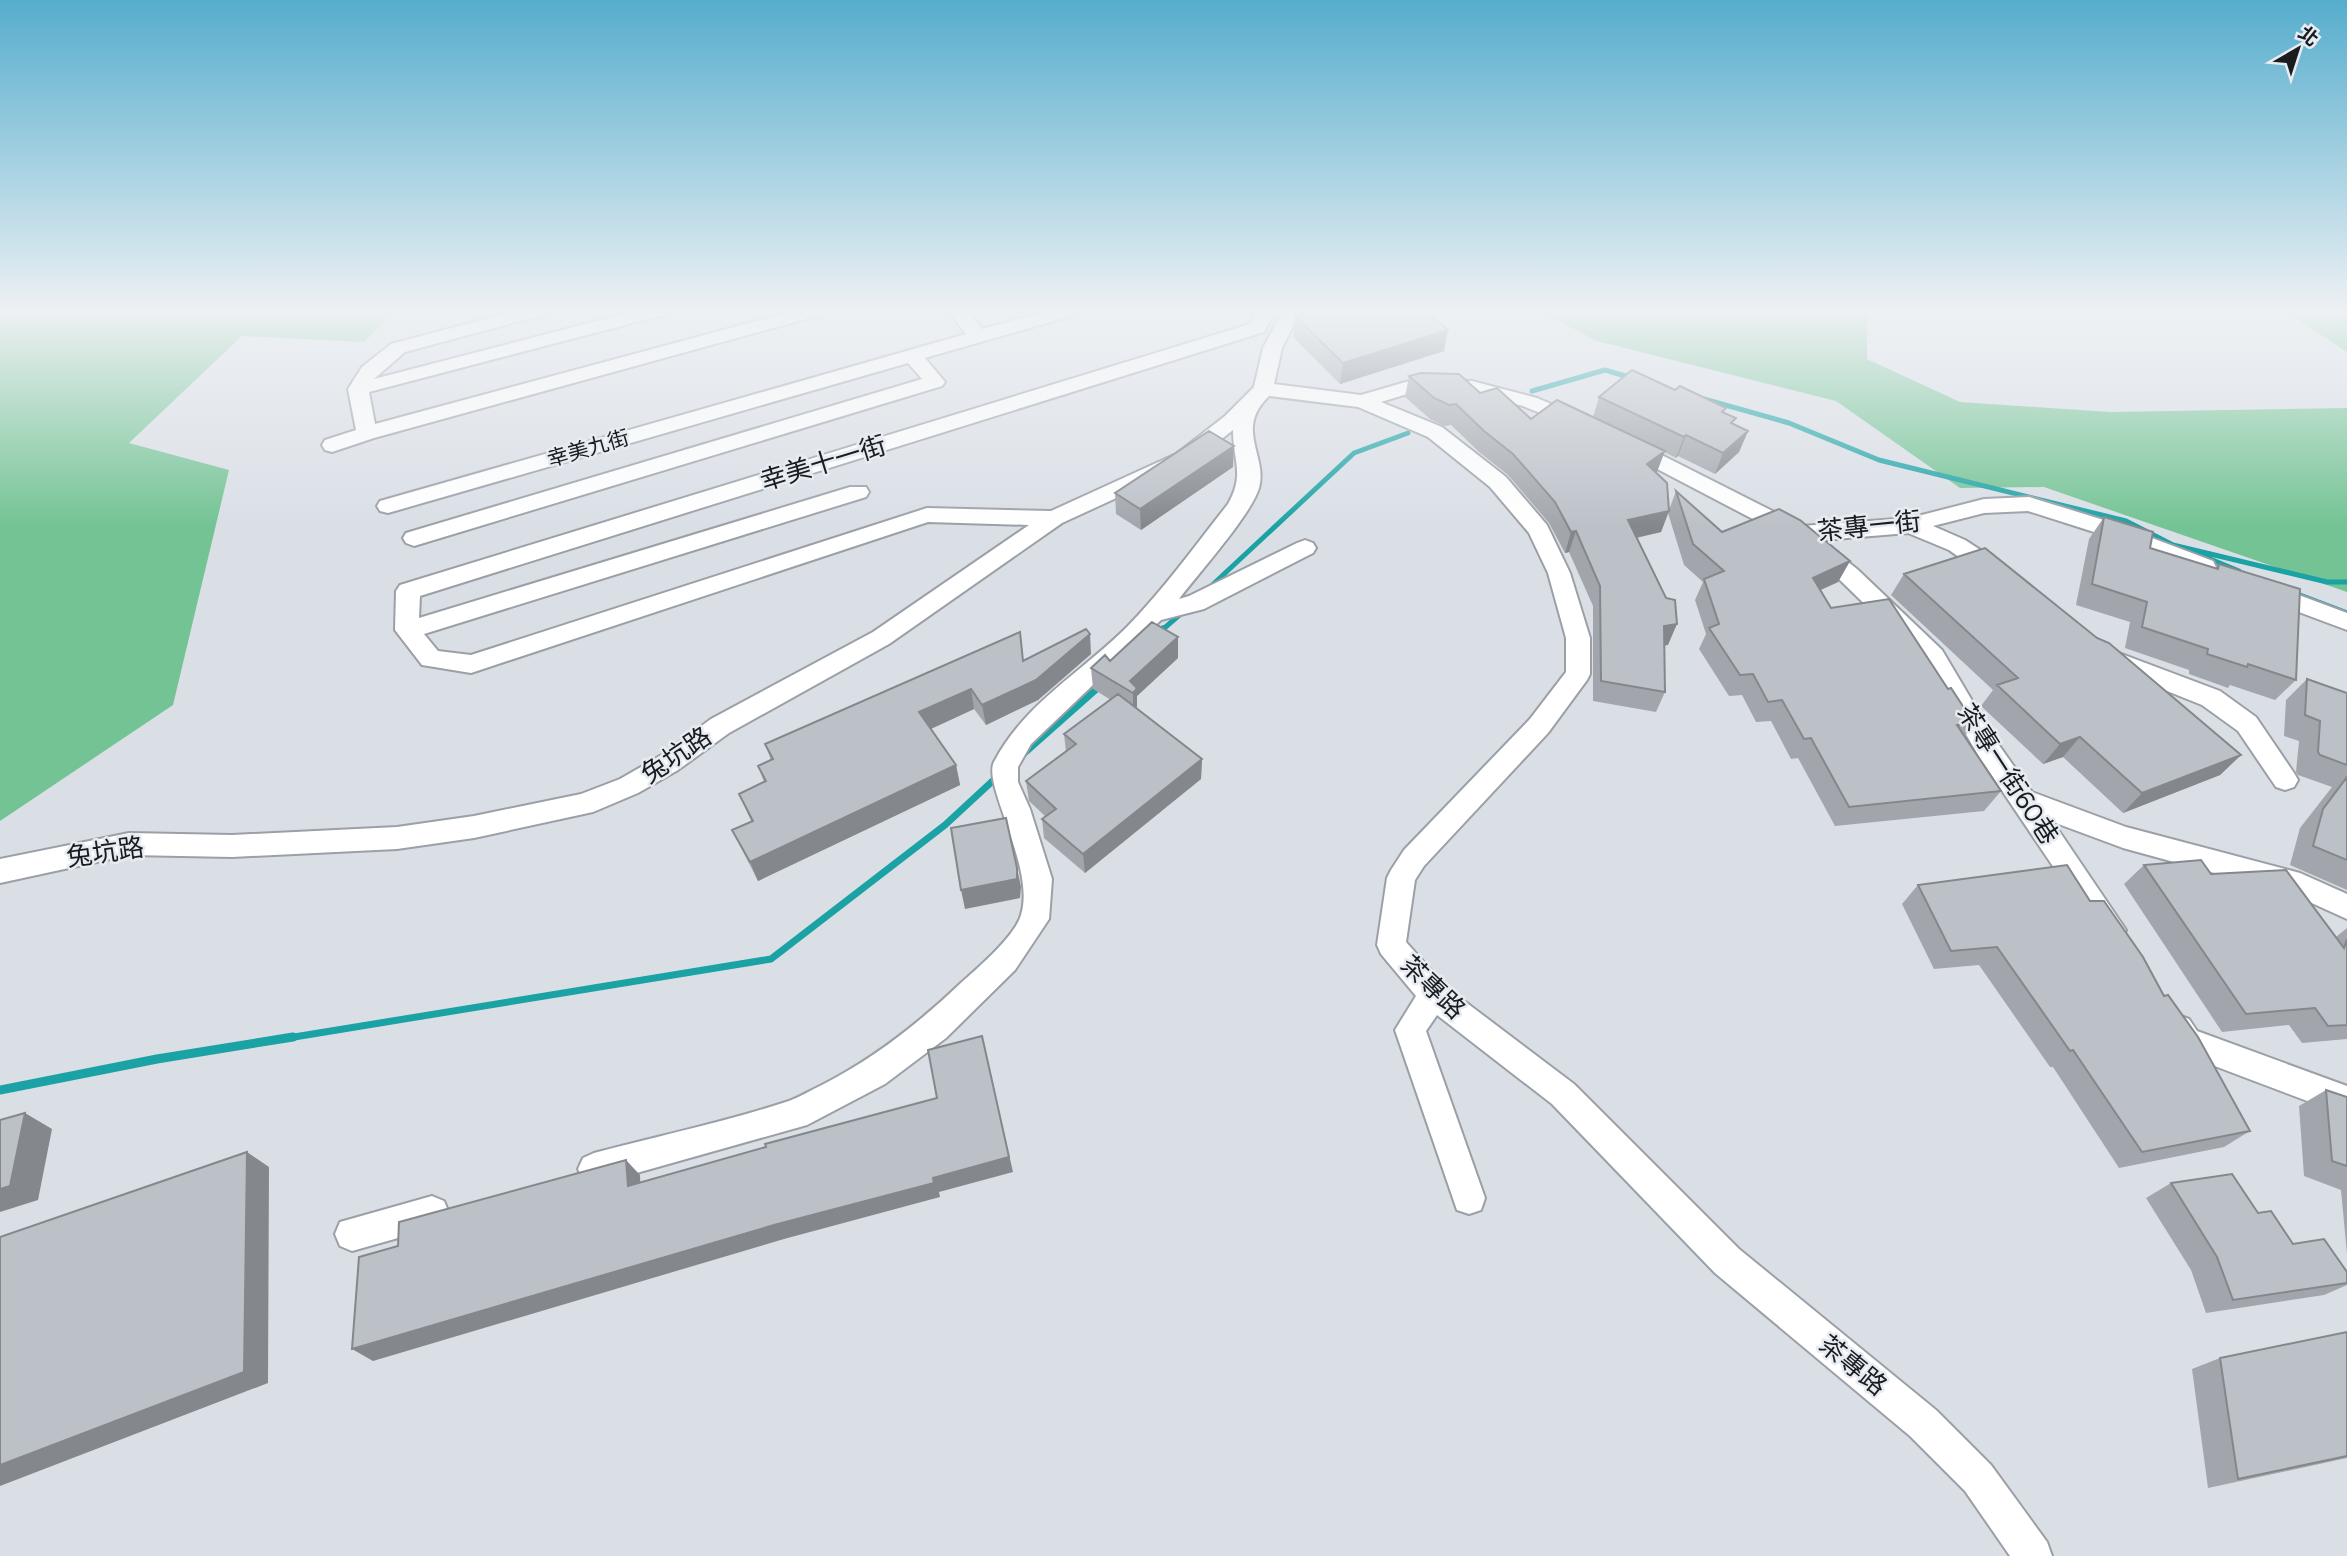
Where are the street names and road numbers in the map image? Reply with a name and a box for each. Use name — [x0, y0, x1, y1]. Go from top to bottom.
street label: 幸美九街 — [544, 424, 632, 472]
street label: 幸美十一街 — [756, 429, 890, 497]
street label: 茶專一街 — [1816, 505, 1922, 547]
street label: 茶專一街60巷 — [1951, 698, 2065, 850]
street label: 兔坑路 — [635, 720, 717, 790]
street label: 兔坑路 — [64, 831, 146, 873]
street label: 茶專路 — [1394, 948, 1472, 1026]
street label: 茶專路 — [1813, 1328, 1893, 1402]

